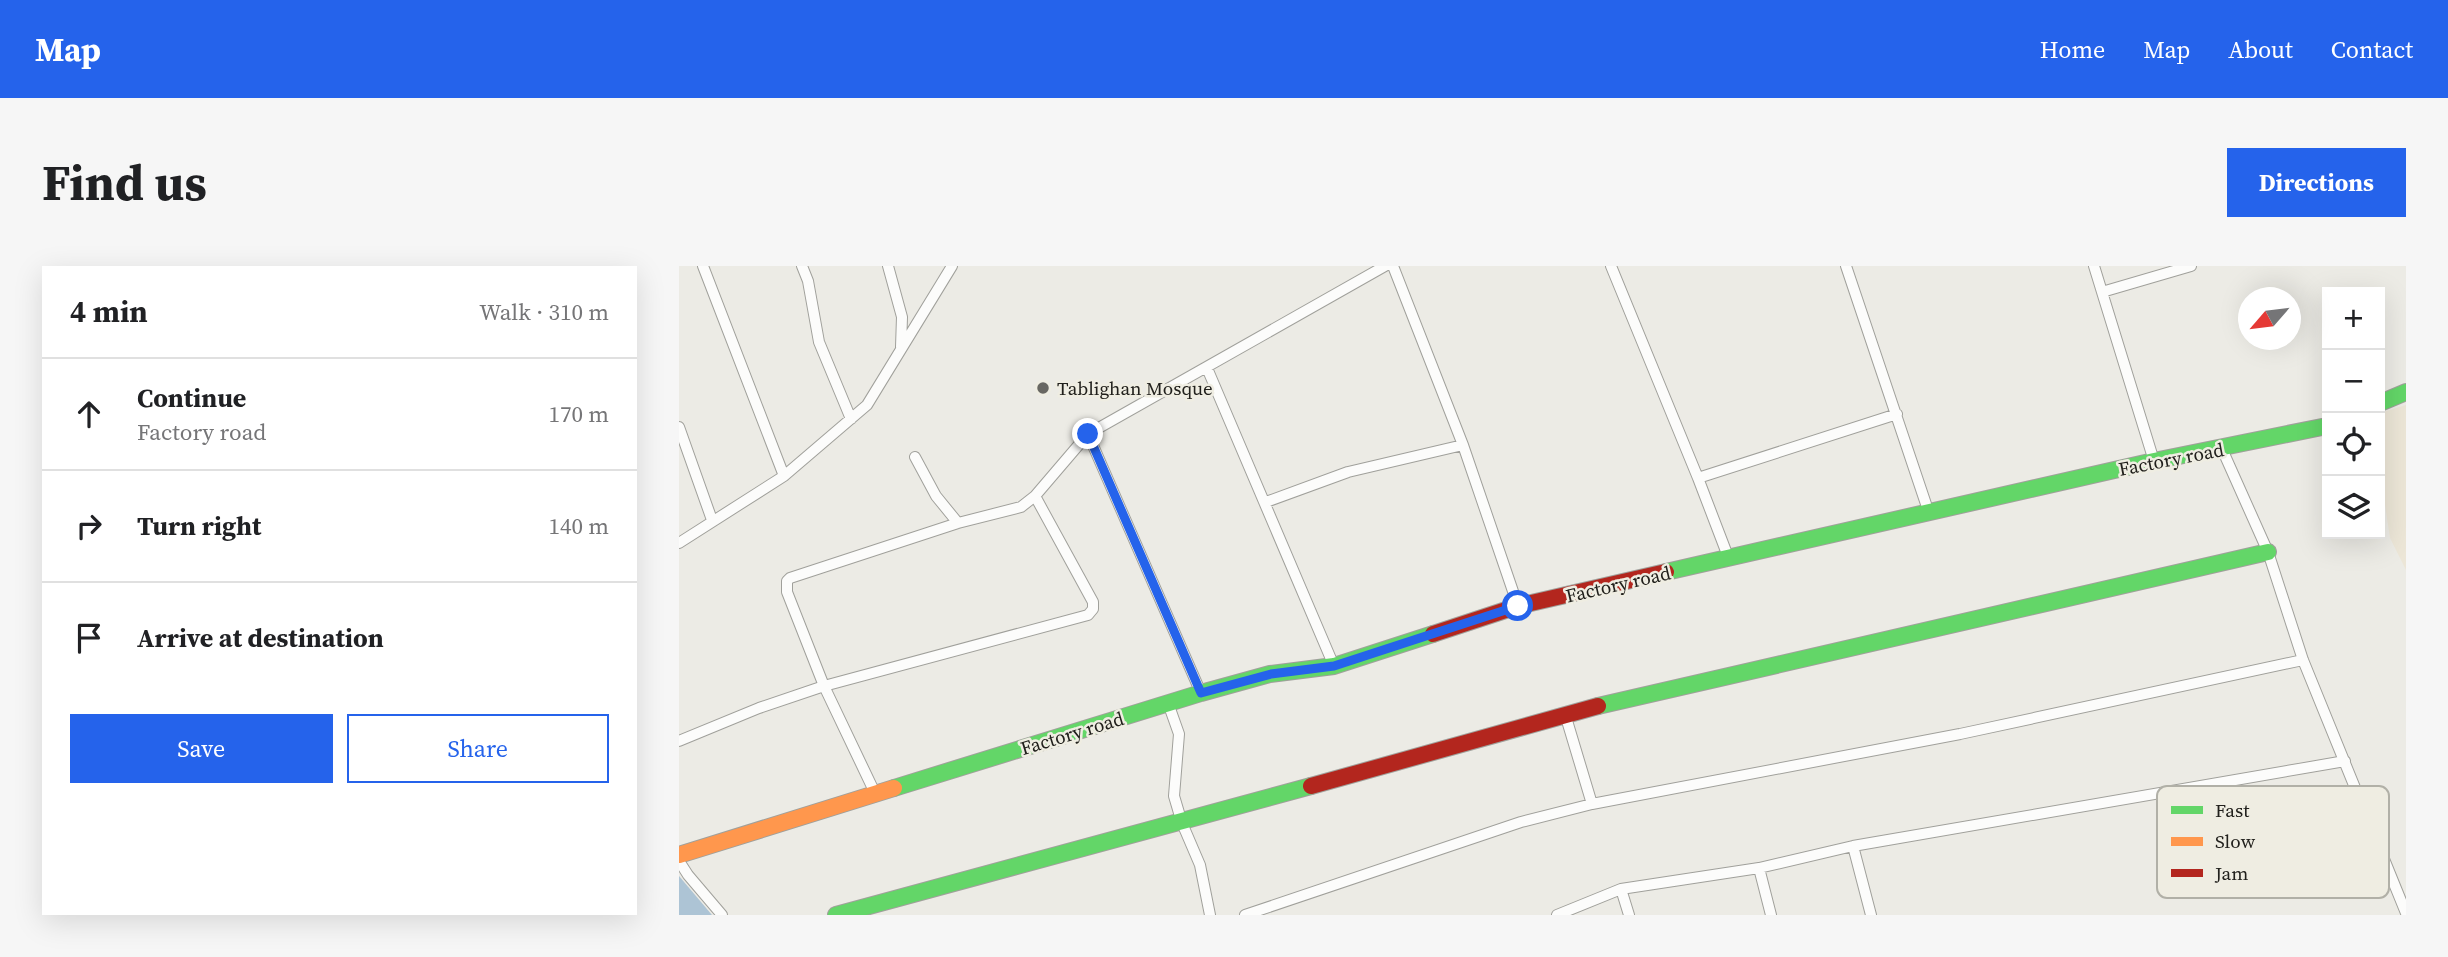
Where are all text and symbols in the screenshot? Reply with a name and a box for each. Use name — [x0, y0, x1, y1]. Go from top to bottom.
text: Map — [35, 27, 101, 72]
text: Home — [2040, 33, 2105, 66]
text: Map — [2143, 33, 2190, 66]
text: About — [2228, 33, 2293, 66]
text: Contact — [2331, 33, 2413, 66]
button: Directions — [2227, 148, 2406, 217]
text: Find us — [42, 149, 207, 216]
north arrow — [2238, 287, 2301, 350]
map controls — [2322, 287, 2385, 539]
button: + — [2322, 287, 2385, 350]
text: 4 min — [70, 291, 148, 332]
text: Walk · 310 m — [479, 296, 609, 328]
button: − — [2322, 350, 2385, 413]
place label: Tablighan Mosque — [1057, 375, 1213, 401]
text: Continue — [137, 380, 246, 416]
marker: Tablighan Mosque — [1035, 380, 1051, 396]
icon: ahead — [70, 395, 108, 433]
text: 170 m — [548, 398, 609, 430]
button: locate — [2322, 413, 2385, 476]
text: Factory road — [137, 416, 266, 448]
route end — [1072, 418, 1103, 449]
street label: Factory road — [2116, 436, 2226, 482]
button: layers — [2322, 476, 2385, 539]
icon: right — [70, 507, 108, 545]
text: Turn right — [137, 508, 261, 544]
text: 140 m — [548, 510, 609, 542]
street label: Factory road — [1563, 559, 1673, 609]
route start — [1502, 590, 1533, 621]
icon: arrive — [70, 619, 108, 657]
text: Arrive at destination — [137, 620, 384, 656]
street label: Factory road — [1017, 705, 1127, 761]
button: Save — [70, 714, 333, 783]
button: Share — [347, 714, 609, 783]
legend — [2157, 786, 2389, 898]
text: Fast — [2215, 797, 2250, 823]
text: Slow — [2215, 828, 2256, 854]
text: Jam — [2214, 860, 2248, 886]

